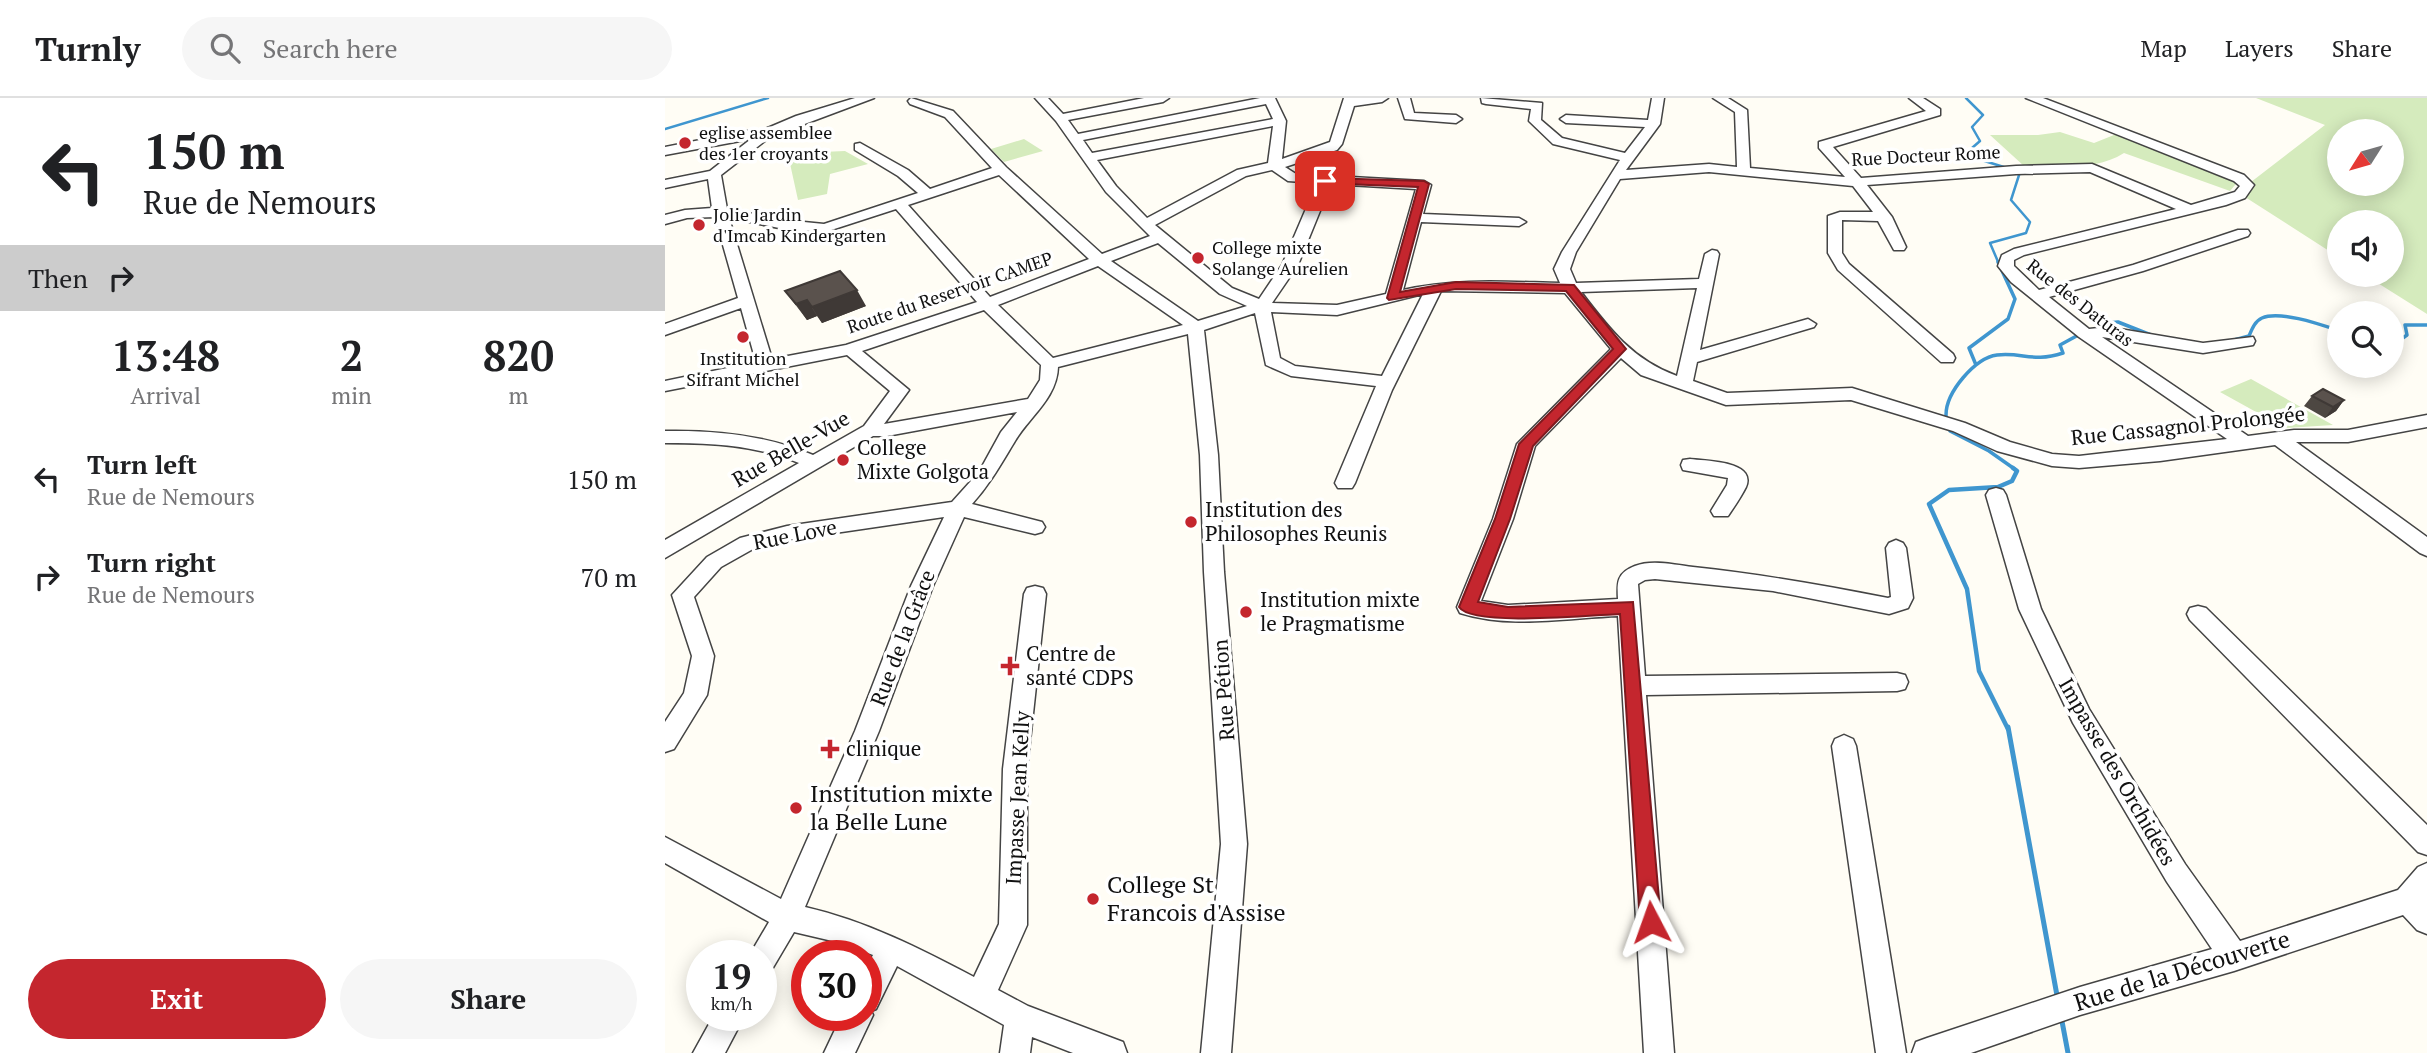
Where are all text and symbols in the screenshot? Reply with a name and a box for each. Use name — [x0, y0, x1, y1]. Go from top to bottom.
search box — [182, 17, 672, 80]
text: Turnly — [35, 27, 140, 70]
icon: search — [206, 29, 244, 67]
text: Search here — [262, 31, 398, 65]
text: Map — [2140, 32, 2187, 64]
text: Layers — [2225, 32, 2294, 64]
text: Share — [2332, 32, 2392, 64]
text: 150 m — [143, 118, 285, 183]
north arrow — [2327, 119, 2405, 196]
map controls — [2327, 119, 2404, 378]
place label: eglise assemblee des 1er croyants — [699, 120, 832, 165]
icon: left — [28, 126, 119, 217]
marker: eglise assemblee des 1er croyants — [677, 135, 693, 151]
street label: Rue Docteur Rome — [1851, 139, 2001, 171]
pin — [1295, 151, 1355, 211]
icon: arrive — [1306, 162, 1344, 200]
text: Rue de Nemours — [143, 181, 377, 223]
place label: Jolie Jardin d'Imcab Kindergarten — [713, 202, 886, 247]
button: sound — [2327, 210, 2404, 287]
marker: Jolie Jardin d'Imcab Kindergarten — [691, 217, 707, 233]
place label: College mixte Solange Aurelien — [1212, 235, 1349, 280]
street label: Route du Reservoir CAMEP — [844, 245, 1056, 339]
marker: College mixte Solange Aurelien — [1190, 250, 1206, 266]
street label: Rue des Daturas — [2022, 253, 2139, 351]
icon: right — [102, 259, 140, 297]
text: Then — [28, 261, 88, 295]
button: search — [2327, 301, 2404, 378]
text: 13:48 — [111, 327, 220, 383]
text: 2 — [340, 327, 363, 383]
text: 820 — [483, 327, 554, 383]
marker: Institution Sifrant Michel — [735, 329, 751, 345]
place label: Institution Sifrant Michel — [686, 346, 800, 391]
text: Arrival — [130, 380, 201, 411]
text: min — [331, 380, 372, 411]
text: m — [508, 380, 528, 411]
street label: Rue Cassagnol Prolongée — [2069, 399, 2306, 451]
street label: Rue Belle-Vue — [727, 403, 854, 493]
place label: College Mixte Golgota — [857, 433, 989, 485]
text: Turn left — [87, 447, 197, 481]
marker: College Mixte Golgota — [835, 452, 851, 468]
icon: left — [28, 460, 66, 498]
text: 150 m — [567, 462, 637, 496]
text: Rue de Nemours — [87, 481, 255, 512]
place label: Institution des Philosophes Reunis — [1205, 495, 1387, 547]
street label: Rue Love — [751, 512, 839, 556]
marker: Institution des Philosophes Reunis — [1183, 514, 1199, 530]
text: Turn right — [87, 545, 216, 579]
icon: right — [28, 558, 66, 596]
text: 70 m — [581, 560, 637, 594]
street label: Rue de la Grâce — [863, 566, 941, 710]
text: Rue de Nemours — [87, 579, 255, 610]
place label: Institution mixte le Pragmatisme — [1260, 585, 1420, 637]
marker: Institution mixte le Pragmatisme — [1238, 604, 1254, 620]
street label: Rue Pétion — [1205, 638, 1241, 742]
place label: Centre de santé CDPS — [1026, 639, 1134, 691]
marker: Centre de santé CDPS — [1000, 656, 1020, 676]
street label: Impasse des Orchidées — [2053, 673, 2183, 870]
street label: Impasse Jean Kelly — [998, 710, 1036, 886]
place label: clinique — [846, 734, 921, 762]
marker: clinique — [820, 739, 840, 759]
place label: Institution mixte la Belle Lune — [810, 777, 993, 837]
marker: Institution mixte la Belle Lune — [788, 800, 804, 816]
place label: College St Francois d'Assise — [1107, 868, 1286, 928]
position arrow — [1614, 885, 1688, 959]
marker: College St Francois d'Assise — [1085, 891, 1101, 907]
street label: Rue de la Découverte — [2070, 922, 2294, 1018]
speed limit sign: 30 — [791, 940, 882, 1031]
text: 19 — [712, 953, 751, 999]
button: Exit — [28, 959, 326, 1039]
button: Share — [340, 959, 637, 1039]
text: km/h — [711, 991, 752, 1015]

